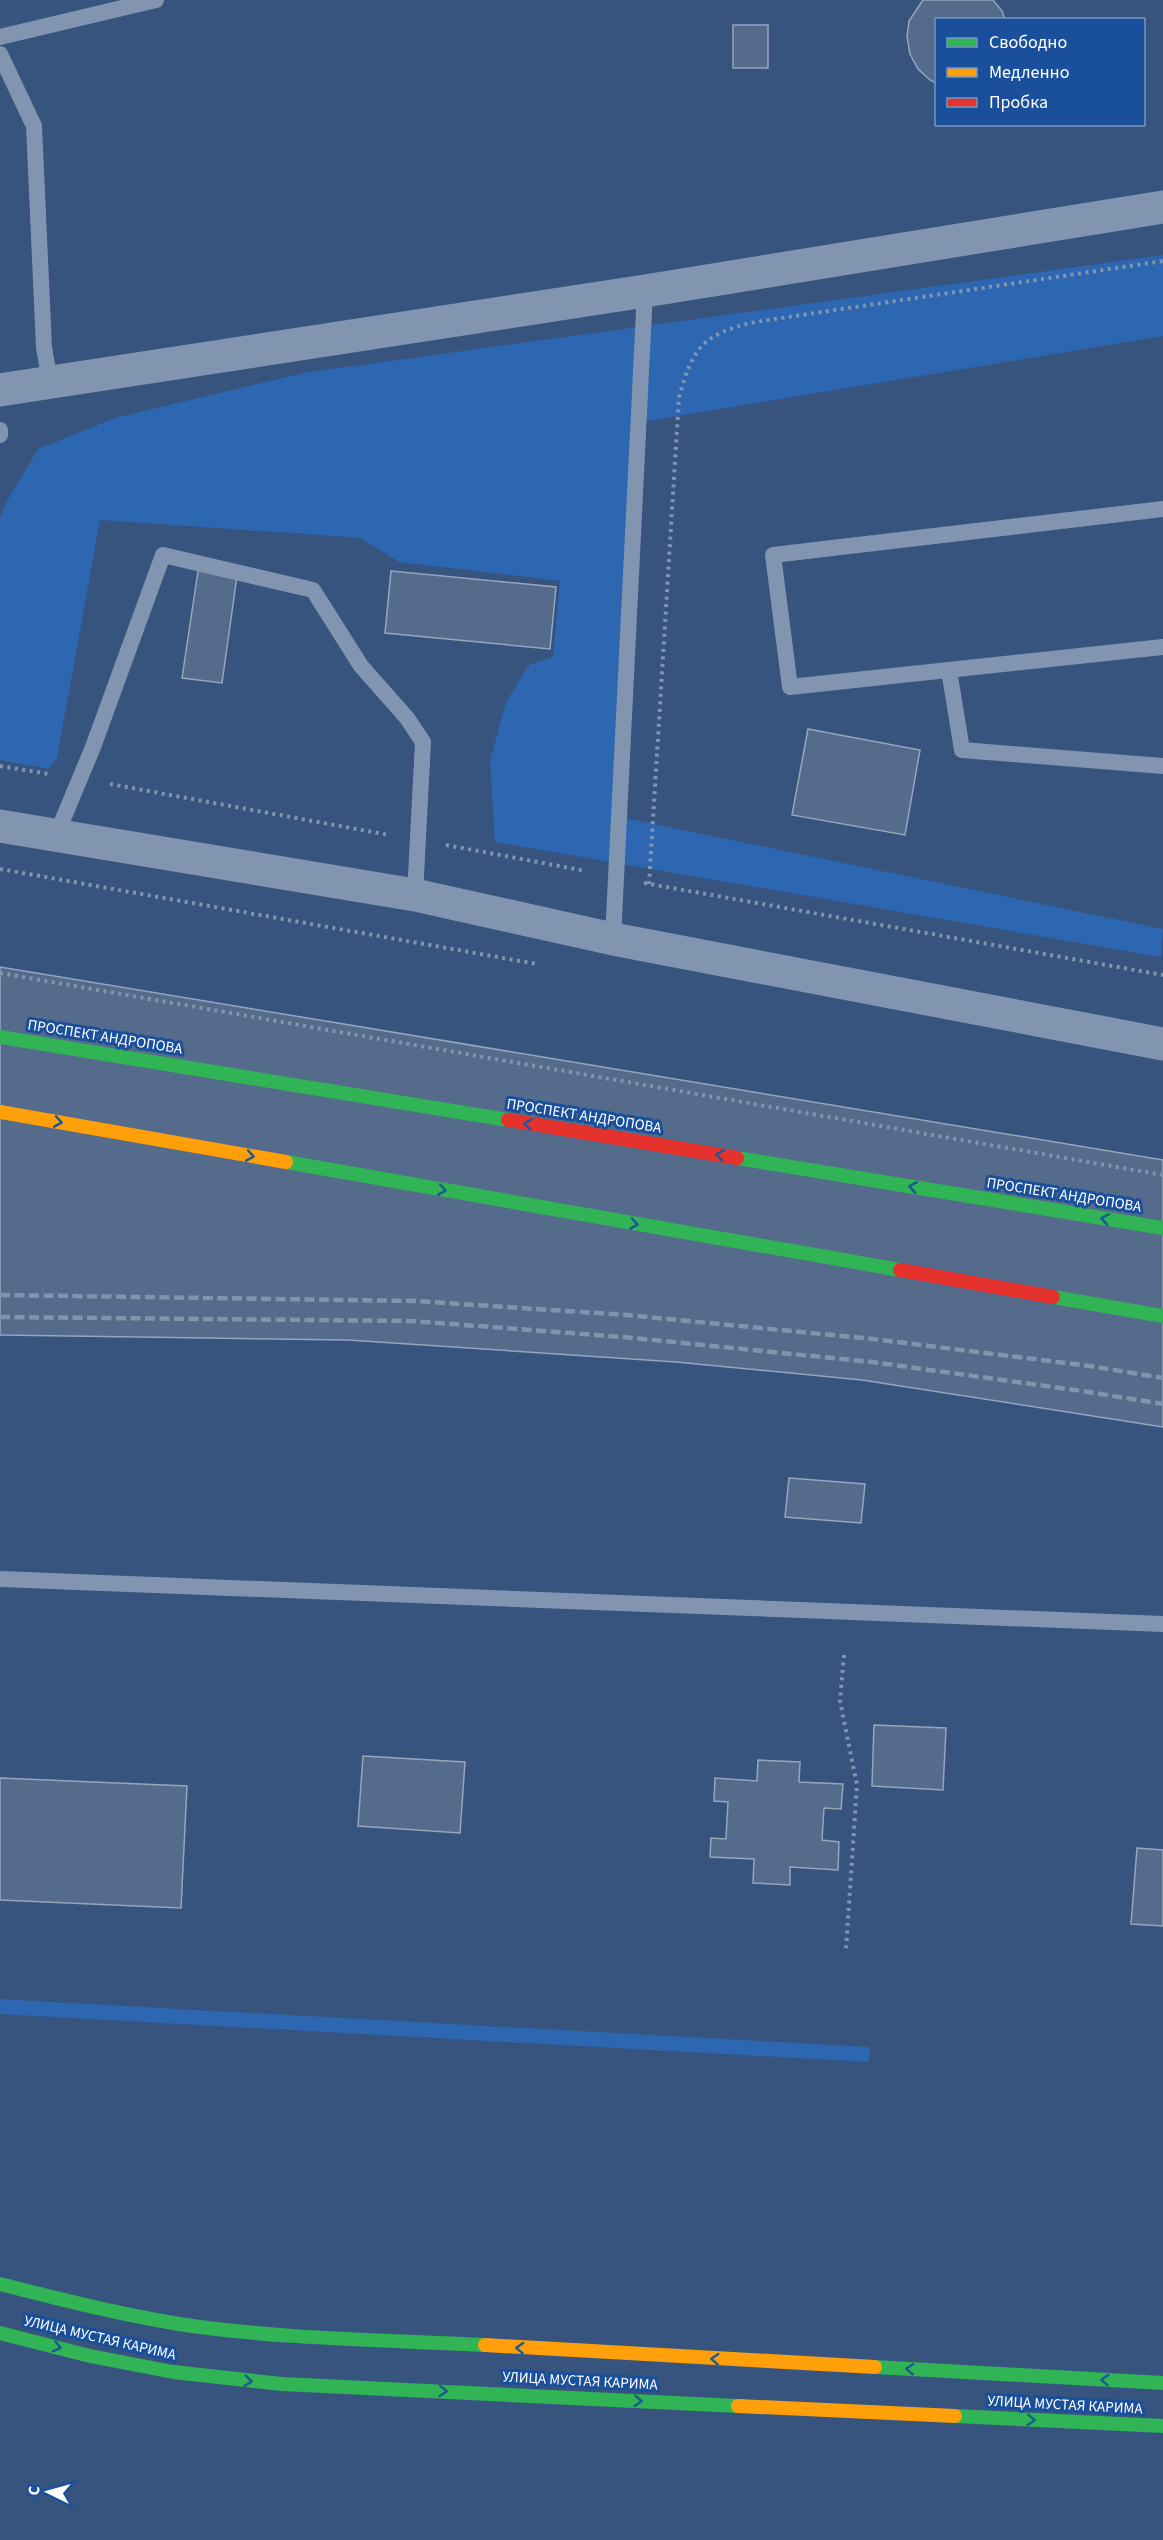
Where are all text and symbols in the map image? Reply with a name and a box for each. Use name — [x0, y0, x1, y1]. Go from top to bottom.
legend — [935, 18, 1145, 126]
text: Свободно — [989, 30, 1067, 55]
text: Медленно — [989, 60, 1069, 85]
text: Пробка — [989, 90, 1048, 115]
street label: ПРОСПЕКТ АНДРОПОВА — [26, 1014, 185, 1060]
street label: ПРОСПЕКТ АНДРОПОВА — [505, 1093, 664, 1139]
one-way arrow — [52, 1115, 62, 1128]
one-way arrow — [523, 1118, 533, 1131]
one-way arrow — [244, 1149, 254, 1162]
one-way arrow — [716, 1150, 725, 1162]
street label: ПРОСПЕКТ АНДРОПОВА — [985, 1172, 1144, 1218]
one-way arrow — [908, 1181, 918, 1194]
one-way arrow — [436, 1183, 446, 1196]
one-way arrow — [1101, 1213, 1110, 1225]
one-way arrow — [629, 1217, 638, 1229]
street label: УЛИЦА МУСТАЯ КАРИМА — [22, 2310, 179, 2366]
one-way arrow — [51, 2340, 61, 2353]
one-way arrow — [516, 2342, 525, 2355]
one-way arrow — [711, 2352, 720, 2365]
one-way arrow — [905, 2363, 914, 2376]
street label: УЛИЦА МУСТАЯ КАРИМА — [502, 2366, 659, 2396]
one-way arrow — [244, 2374, 253, 2386]
one-way arrow — [1100, 2374, 1109, 2387]
one-way arrow — [439, 2385, 448, 2398]
street label: УЛИЦА МУСТАЯ КАРИМА — [987, 2390, 1144, 2420]
one-way arrow — [633, 2394, 642, 2407]
one-way arrow — [1027, 2413, 1036, 2426]
north arrow — [18, 2462, 78, 2522]
text: С — [23, 2485, 45, 2496]

